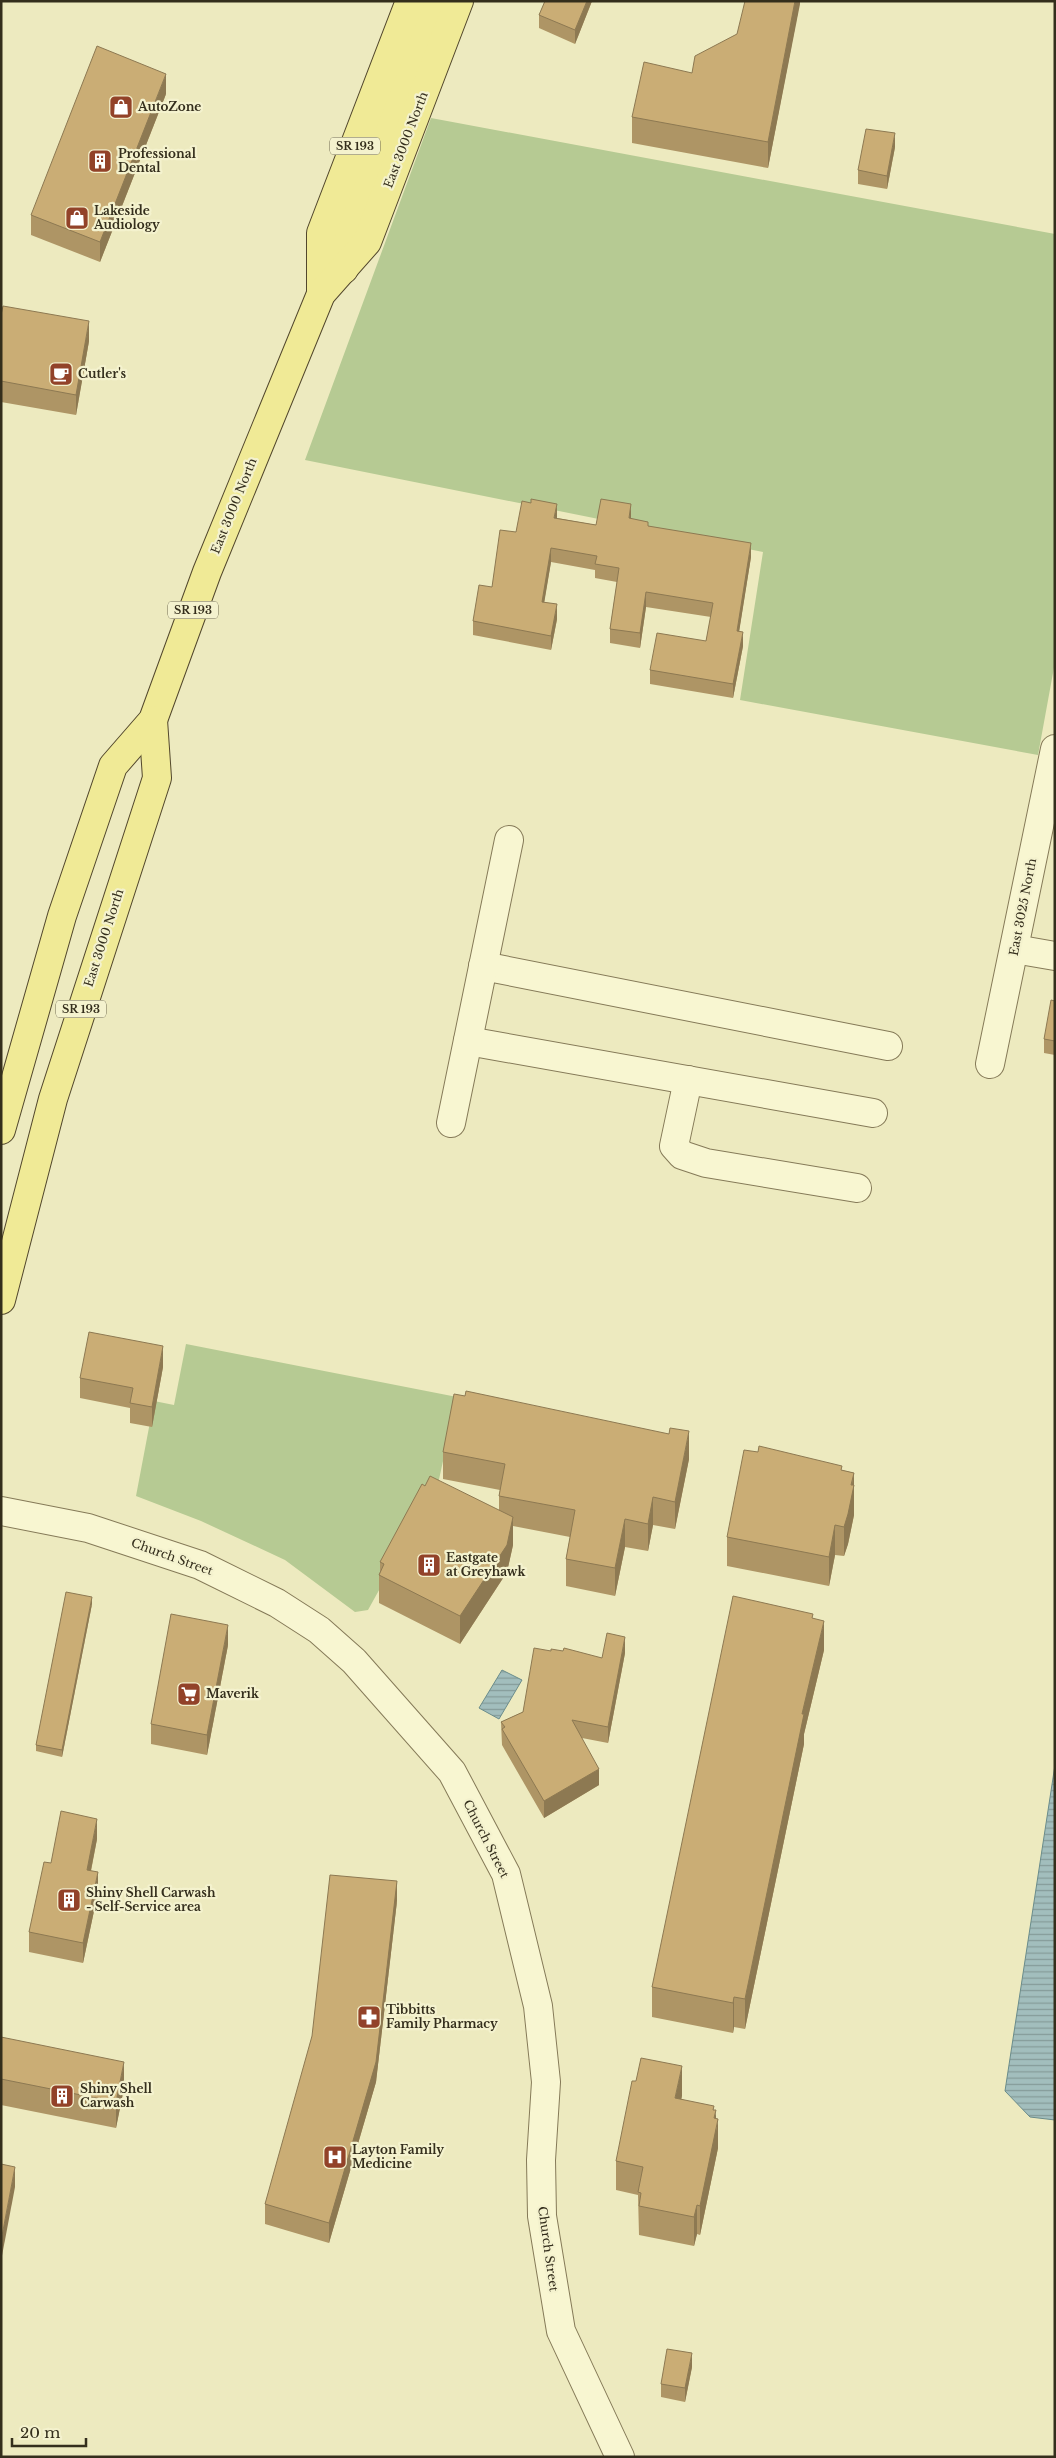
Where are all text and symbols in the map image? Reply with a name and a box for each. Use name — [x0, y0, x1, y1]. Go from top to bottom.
street label: East 3000 North — [380, 89, 431, 190]
shop icon: AutoZone — [108, 94, 134, 120]
place label: AutoZone — [137, 99, 201, 114]
road number: SR 193 — [330, 138, 380, 154]
place label: Professional Dental — [118, 146, 197, 175]
building icon: Professional Dental — [87, 148, 113, 174]
place label: Lakeside Audiology — [93, 203, 160, 232]
shop icon: Lakeside Audiology — [64, 205, 90, 231]
cafe icon: Cutler's — [48, 361, 74, 387]
place label: Cutler's — [78, 366, 127, 381]
street label: East 3000 North — [207, 456, 260, 556]
road number: SR 193 — [168, 602, 218, 618]
street label: East 3025 North — [1006, 857, 1039, 957]
street label: East 3000 North — [81, 887, 126, 989]
road number: SR 193 — [56, 1001, 106, 1018]
street label: Church Street — [129, 1535, 215, 1578]
place label: Eastgate at Greyhawk — [446, 1550, 526, 1579]
building icon: Eastgate at Greyhawk — [416, 1552, 442, 1578]
supermarket icon: Maverik — [176, 1681, 202, 1707]
place label: Maverik — [206, 1686, 260, 1701]
street label: Church Street — [460, 1797, 513, 1881]
place label: Shiny Shell Carwash - Self-Service area — [86, 1885, 216, 1914]
building icon: Shiny Shell Carwash - Self-Service area — [56, 1887, 82, 1913]
place label: Tibbitts Family Pharmacy — [386, 2002, 498, 2031]
pharmacy icon: Tibbitts Family Pharmacy — [356, 2004, 382, 2030]
place label: Shiny Shell Carwash — [80, 2081, 153, 2110]
building icon: Shiny Shell Carwash — [49, 2083, 75, 2109]
place label: Layton Family Medicine — [352, 2142, 444, 2171]
hospital icon: Layton Family Medicine — [322, 2144, 348, 2170]
street label: Church Street — [535, 2205, 562, 2293]
scale bar — [12, 2416, 86, 2448]
text: 20 m — [20, 2423, 60, 2442]

